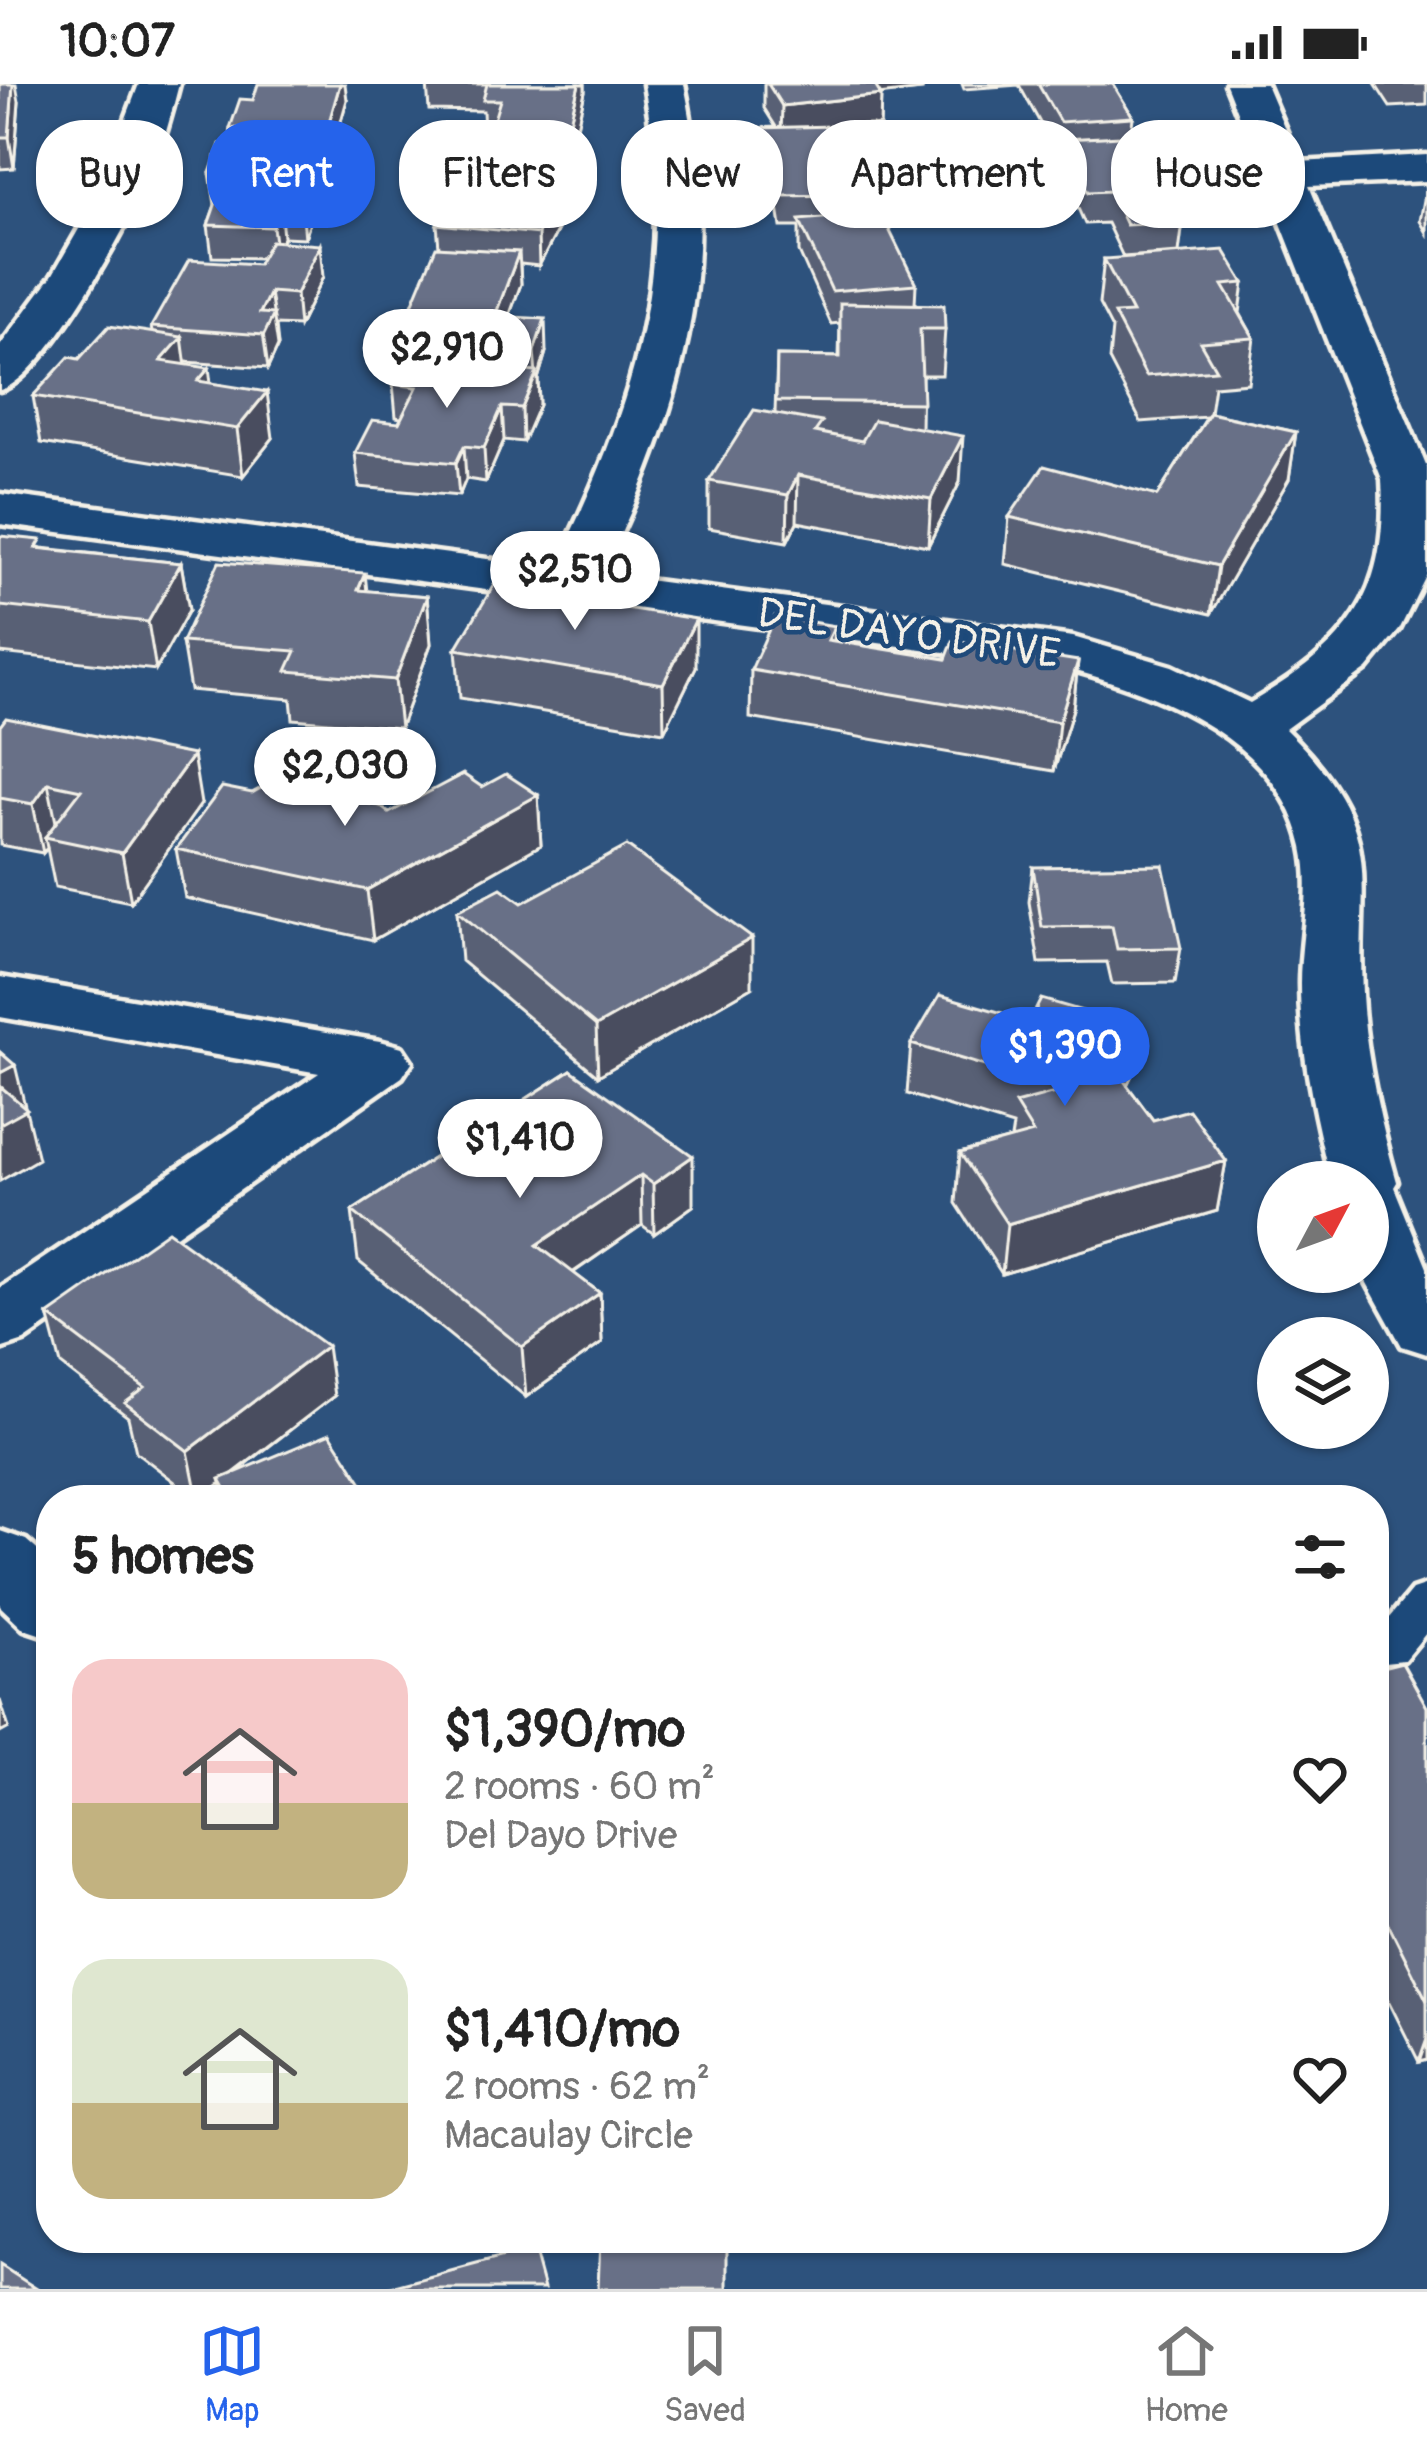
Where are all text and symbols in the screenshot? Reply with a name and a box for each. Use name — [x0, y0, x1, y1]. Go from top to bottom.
text: 10:07 — [60, 14, 175, 70]
chip: Buy — [36, 120, 183, 228]
chip: Rent — [207, 120, 375, 228]
chip: Filters — [399, 120, 597, 228]
chip: New — [621, 120, 783, 228]
chip: Apartment — [807, 120, 1087, 228]
chip: House — [1111, 120, 1305, 228]
pin: $2,910 — [349, 309, 545, 411]
text: $2,910 — [390, 323, 504, 372]
pin: $2,510 — [477, 531, 673, 633]
text: $2,510 — [517, 545, 633, 594]
street label: DEL DAYO DRIVE — [754, 587, 1063, 681]
pin: $2,030 — [247, 727, 443, 829]
text: $2,030 — [281, 741, 409, 790]
pin: $1,390 — [967, 1007, 1163, 1109]
text: $1,390 — [1008, 1021, 1122, 1070]
pin: $1,410 — [422, 1099, 618, 1201]
text: $1,410 — [465, 1113, 575, 1162]
north arrow — [1257, 1161, 1389, 1293]
map controls — [1257, 1161, 1389, 1449]
button: layers — [1257, 1317, 1389, 1449]
icon: filters — [1287, 1524, 1353, 1590]
text: 5 homes — [72, 1525, 254, 1589]
text: $1,390/mo — [444, 1698, 685, 1762]
icon: home — [168, 1707, 312, 1851]
icon: heart — [1287, 1746, 1353, 1812]
text: 2 rooms · 60 m² — [444, 1762, 715, 1811]
text: Del Dayo Drive — [444, 1811, 677, 1860]
text: $1,410/mo — [444, 1998, 680, 2062]
icon: home — [168, 2007, 312, 2151]
icon: heart — [1287, 2046, 1353, 2112]
text: 2 rooms · 62 m² — [444, 2062, 710, 2111]
text: Macaulay Circle — [444, 2111, 693, 2160]
tab: Map — [199, 2318, 265, 2431]
tab: Saved — [664, 2318, 746, 2431]
tab: Home — [1144, 2318, 1228, 2431]

